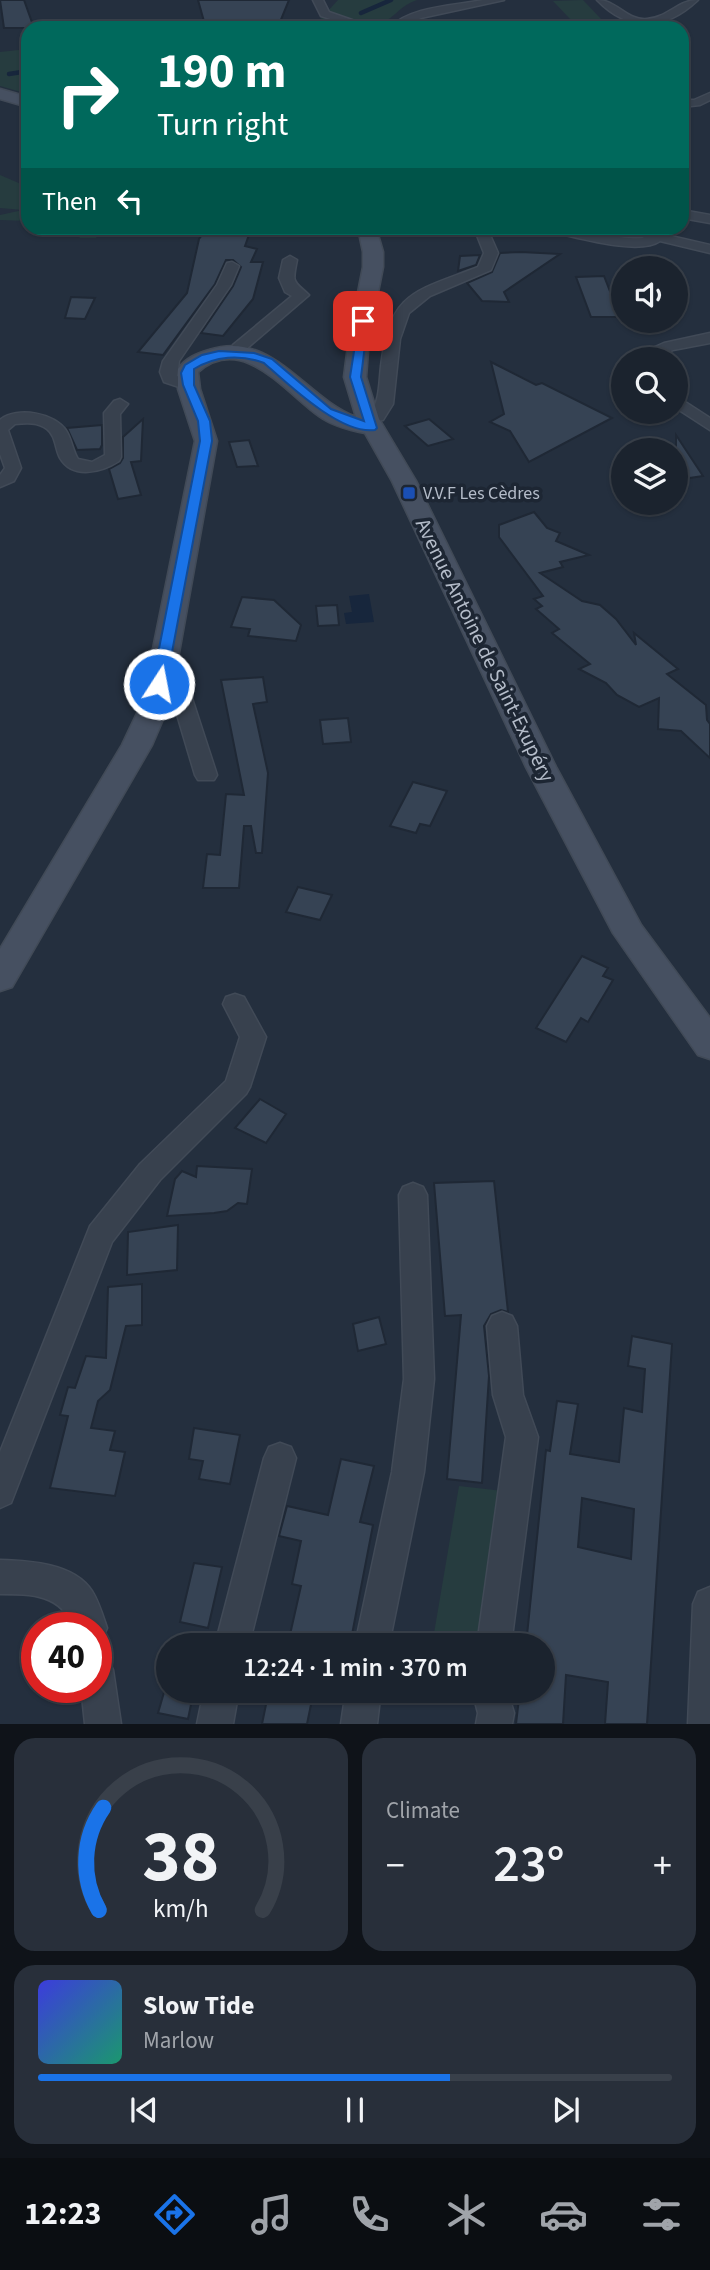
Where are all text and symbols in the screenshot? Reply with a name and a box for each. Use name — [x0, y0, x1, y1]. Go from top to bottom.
text: 190 m — [157, 37, 286, 107]
icon: right — [42, 49, 133, 140]
text: Turn right — [157, 102, 288, 148]
icon: left — [111, 182, 149, 220]
text: Then — [42, 183, 97, 220]
map controls — [611, 256, 688, 515]
button: sound — [611, 256, 688, 333]
pin — [333, 291, 393, 351]
icon: arrive — [344, 302, 382, 340]
button: search — [611, 347, 688, 424]
button: layers — [611, 438, 688, 515]
place label: V.V.F Les Cèdres — [423, 481, 540, 506]
marker: V.V.F Les Cèdres — [401, 485, 417, 501]
street label: Avenue Antoine de Saint-Exupéry — [408, 513, 562, 787]
position arrow — [122, 647, 196, 721]
speed limit sign: 40 — [21, 1612, 112, 1703]
text: 12:24 · 1 min · 370 m — [243, 1649, 468, 1686]
text: Climate — [386, 1794, 460, 1827]
text: 38 — [143, 1806, 219, 1910]
text: 23° — [493, 1828, 565, 1902]
text: − — [386, 1839, 405, 1893]
text: + — [653, 1839, 672, 1893]
text: km/h — [153, 1891, 209, 1927]
text: Slow Tide — [143, 1987, 254, 2024]
text: Marlow — [143, 2024, 214, 2057]
icon: previous — [125, 2091, 163, 2129]
icon: pause — [336, 2091, 374, 2129]
icon: next — [547, 2091, 585, 2129]
icon: directions — [150, 2190, 199, 2239]
icon: music — [247, 2190, 296, 2239]
icon: phone — [345, 2190, 394, 2239]
icon: climate — [442, 2190, 491, 2239]
icon: car — [539, 2190, 588, 2239]
icon: filters — [637, 2190, 686, 2239]
text: 12:23 — [24, 2191, 101, 2237]

